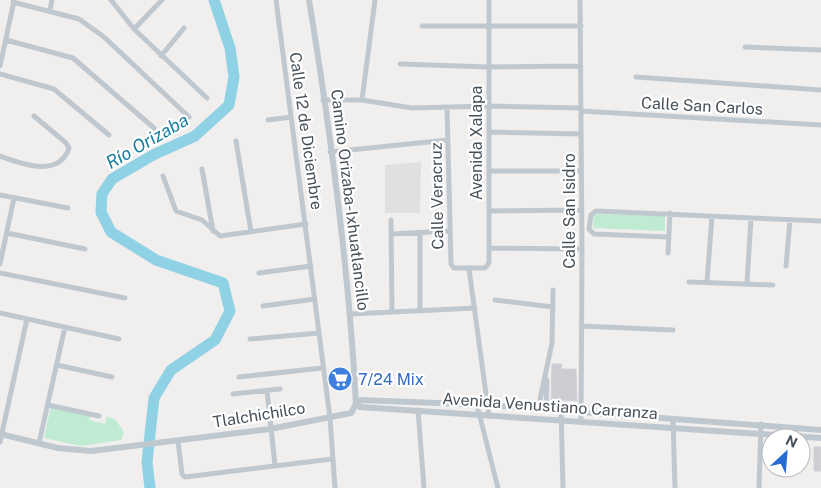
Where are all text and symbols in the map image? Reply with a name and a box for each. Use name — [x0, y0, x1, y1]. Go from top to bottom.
street label: Calle 12 de Diciembre — [286, 51, 326, 211]
street label: Avenida Xalapa — [467, 86, 486, 200]
street label: Camino Orizaba-Ixhuatlancillo — [327, 88, 373, 312]
street label: Calle San Carlos — [641, 93, 763, 119]
water label: Río Orizaba — [102, 109, 192, 173]
street label: Calle Veracruz — [427, 142, 447, 250]
street label: Calle San Isidro — [560, 153, 579, 269]
supermarket icon: 7/24 Mix — [327, 366, 353, 392]
place label: 7/24 Mix — [358, 370, 424, 389]
street label: Avenida Venustiano Carranza — [442, 389, 658, 423]
street label: Tlalchichilco — [211, 398, 307, 432]
north arrow — [761, 428, 811, 478]
text: N — [783, 432, 800, 451]

